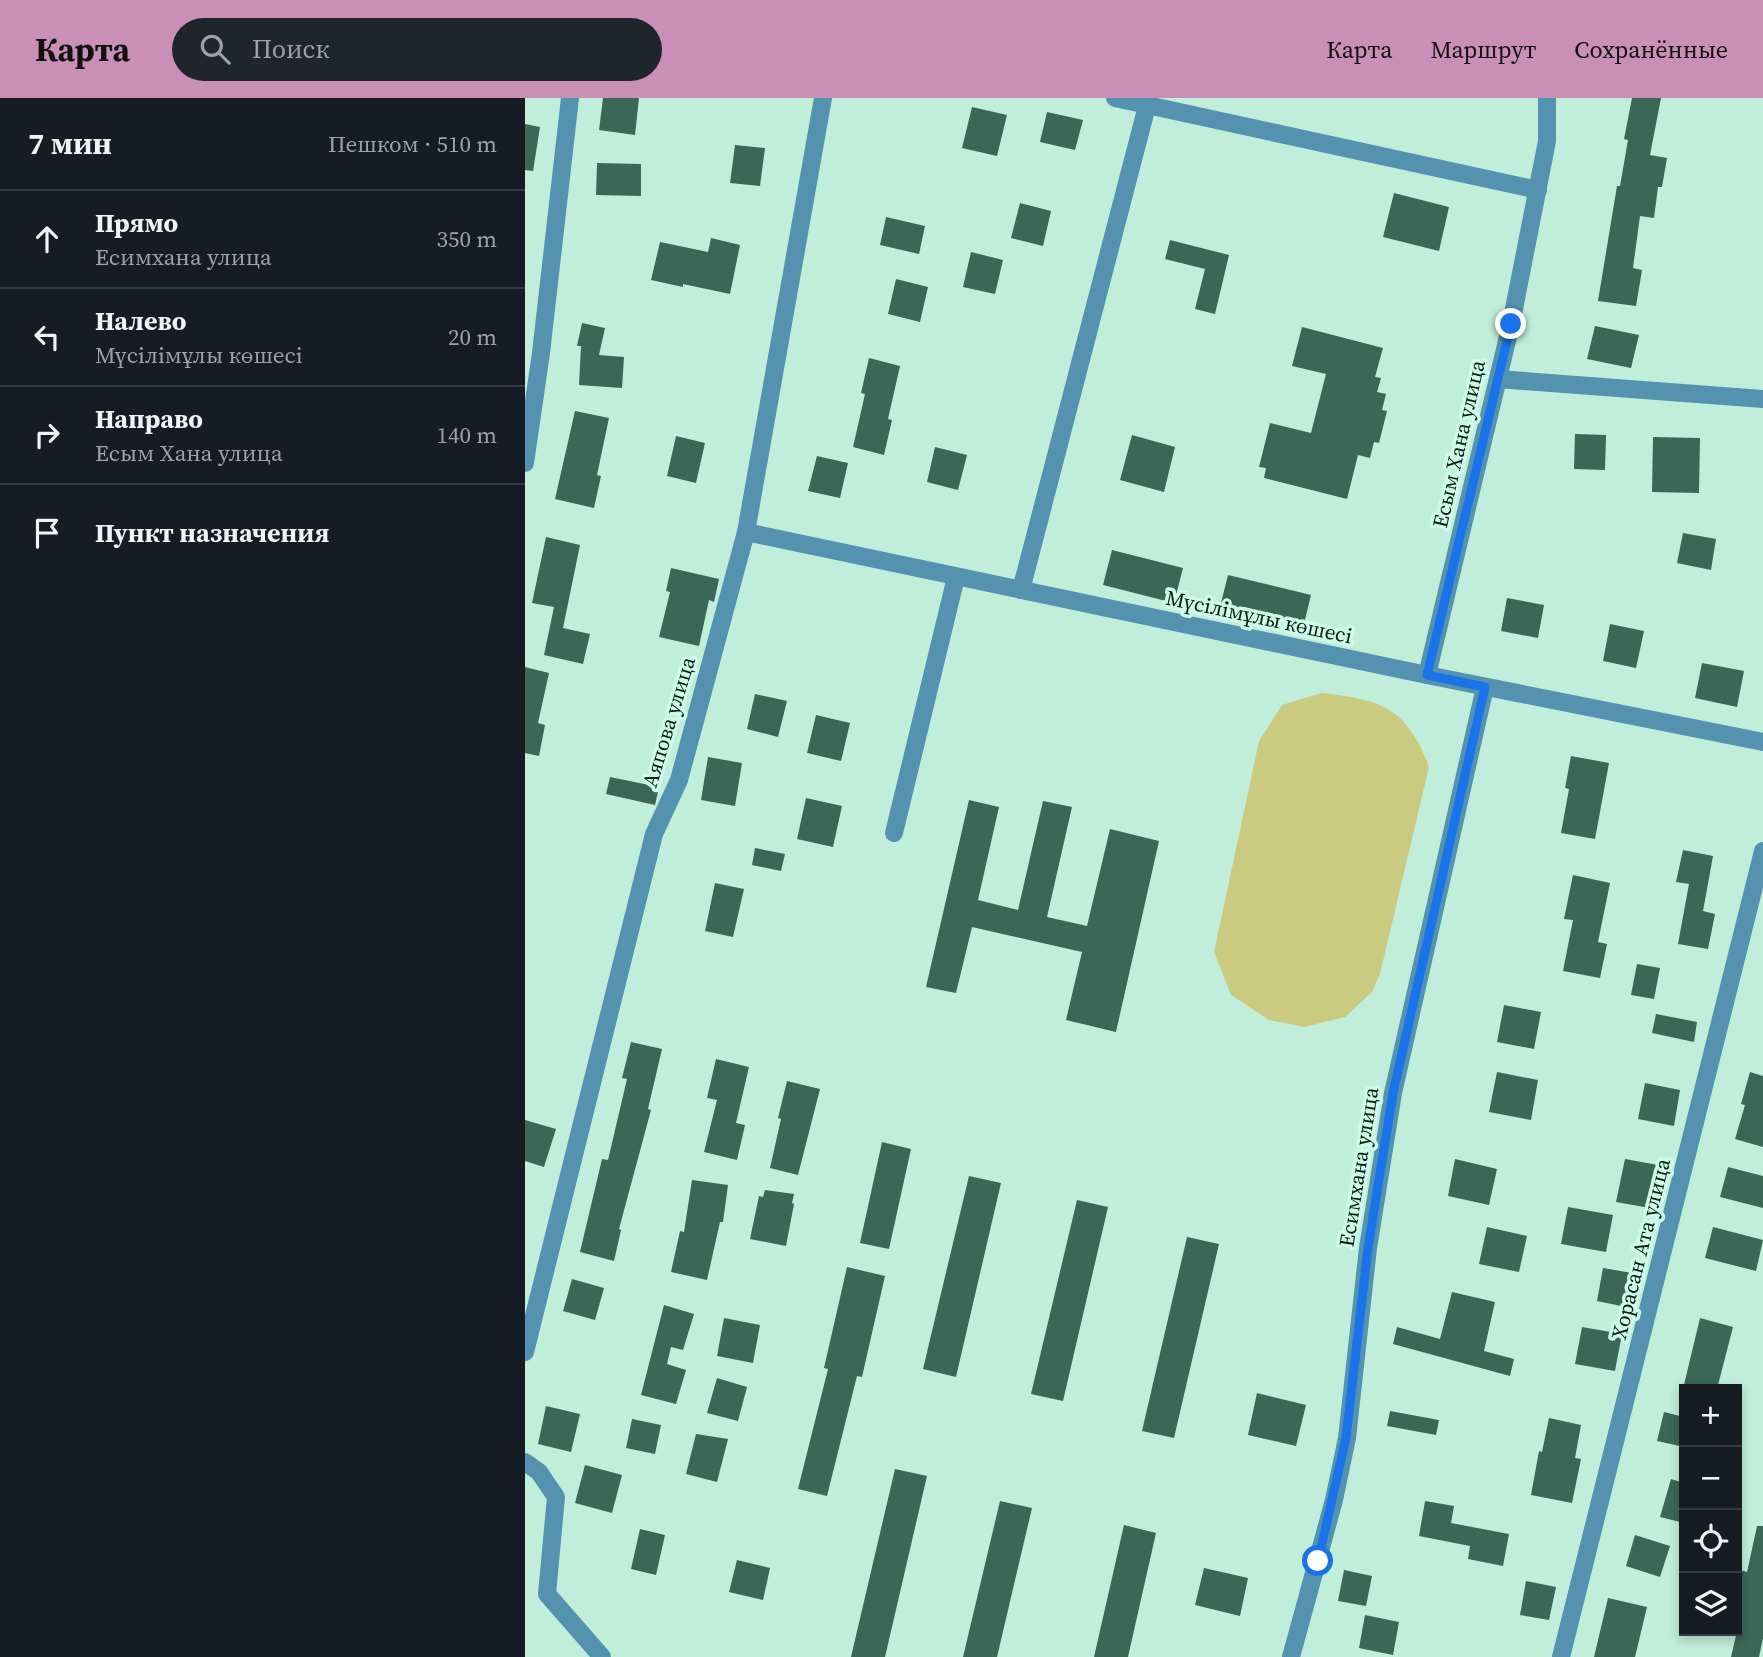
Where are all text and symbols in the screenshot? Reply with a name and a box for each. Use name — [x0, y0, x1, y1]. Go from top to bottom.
search box — [172, 18, 662, 81]
text: Карта — [35, 27, 130, 72]
icon: search — [196, 30, 234, 68]
text: Поиск — [252, 31, 330, 67]
text: Карта — [1326, 33, 1392, 66]
text: Маршрут — [1430, 33, 1536, 66]
text: Сохранённые — [1574, 33, 1728, 66]
text: 7 мин — [28, 123, 112, 164]
text: Пешком · 510 m — [328, 128, 497, 160]
text: Прямо — [95, 205, 178, 241]
icon: ahead — [28, 220, 66, 258]
text: 350 m — [436, 223, 497, 255]
text: Есимхана улица — [95, 241, 272, 273]
text: Налево — [95, 303, 186, 339]
route end — [1495, 308, 1526, 339]
icon: left — [28, 318, 66, 356]
text: 20 m — [448, 321, 497, 353]
text: Мүсілімұлы көшесі — [95, 339, 303, 371]
street label: Есым Хана улица — [1425, 357, 1492, 531]
text: Направо — [95, 401, 203, 437]
icon: right — [28, 416, 66, 454]
text: 140 m — [436, 419, 497, 451]
text: Есым Хана улица — [95, 437, 283, 469]
icon: arrive — [28, 514, 66, 552]
text: Пункт назначения — [95, 515, 329, 551]
street label: Мүсілімұлы көшесі — [1163, 583, 1355, 650]
street label: Аяпова улица — [635, 653, 702, 791]
street label: Есимхана улица — [1332, 1085, 1385, 1249]
street label: Хорасан Ата улица — [1604, 1155, 1677, 1342]
map controls — [1679, 1384, 1742, 1636]
button: + — [1679, 1384, 1742, 1447]
button: − — [1679, 1447, 1742, 1510]
button: locate — [1679, 1510, 1742, 1573]
route start — [1302, 1545, 1333, 1576]
button: layers — [1679, 1573, 1742, 1636]

